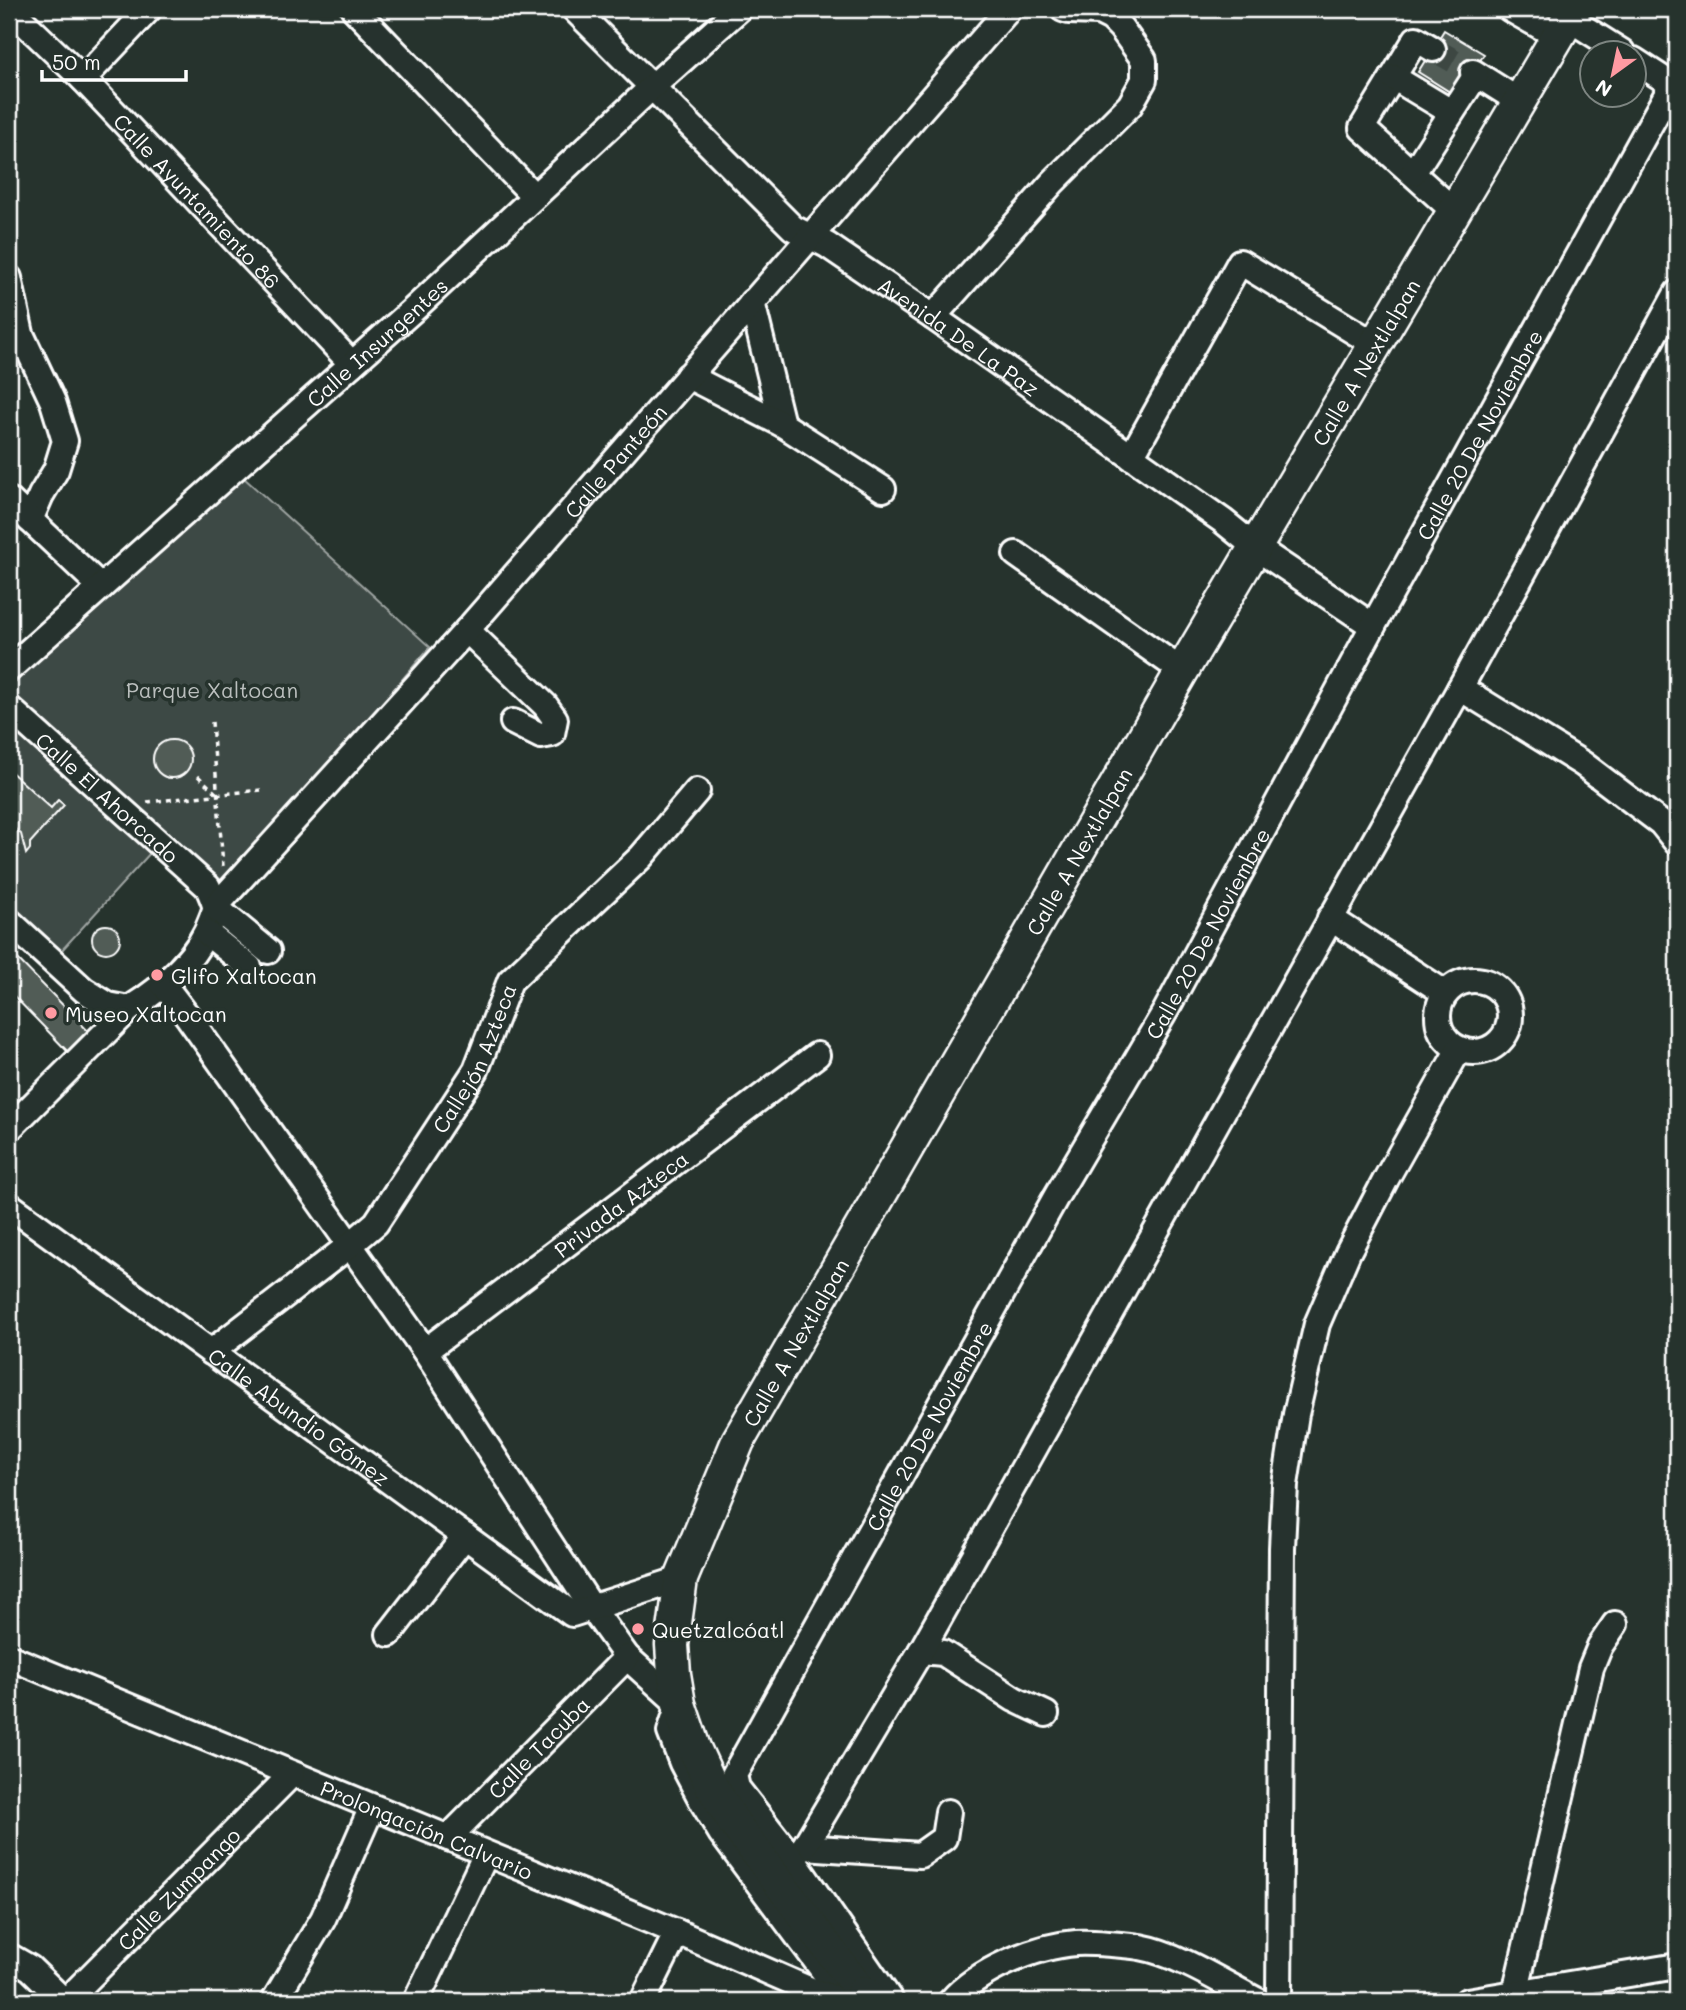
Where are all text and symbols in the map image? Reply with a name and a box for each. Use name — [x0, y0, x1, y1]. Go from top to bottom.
scale bar — [42, 38, 186, 82]
north arrow — [1578, 38, 1648, 108]
text: 50 m — [52, 48, 101, 75]
text: N — [1591, 74, 1616, 103]
street label: Calle Ayuntamiento 86 — [108, 107, 287, 294]
street label: Avenida De La Paz — [873, 270, 1045, 401]
street label: Calle Insurgentes — [300, 272, 453, 412]
street label: Calle A Nextlalpan — [1305, 273, 1425, 450]
street label: Calle 20 De Noviembre — [1410, 325, 1548, 544]
street label: Calle Panteón — [558, 398, 672, 523]
park label: Parque Xaltocan — [126, 676, 298, 703]
street label: Calle El Ahorcado — [31, 726, 185, 868]
street label: Calle A Nextlalpan — [1019, 762, 1137, 940]
street label: Calle 20 De Noviembre — [1139, 823, 1275, 1044]
place label: Glifo Xaltocan — [171, 962, 317, 989]
marker: Glifo Xaltocan — [149, 967, 165, 983]
street label: Callejón Azteca — [425, 980, 521, 1138]
place label: Museo Xaltocan — [65, 1000, 227, 1027]
marker: Museo Xaltocan — [43, 1005, 59, 1021]
street label: Privada Azteca — [548, 1144, 693, 1263]
street label: Calle A Nextlalpan — [736, 1253, 854, 1431]
street label: Calle 20 De Noviembre — [859, 1316, 998, 1536]
street label: Calle Abundio Gómez — [203, 1341, 396, 1491]
place label: Quetzalcóatl — [652, 1616, 785, 1643]
marker: Quetzalcóatl — [630, 1621, 646, 1637]
street label: Calle Tacuba — [481, 1690, 595, 1804]
street label: Prolongación Calvario — [317, 1773, 537, 1885]
street label: Calle Zumpango — [111, 1821, 245, 1956]

